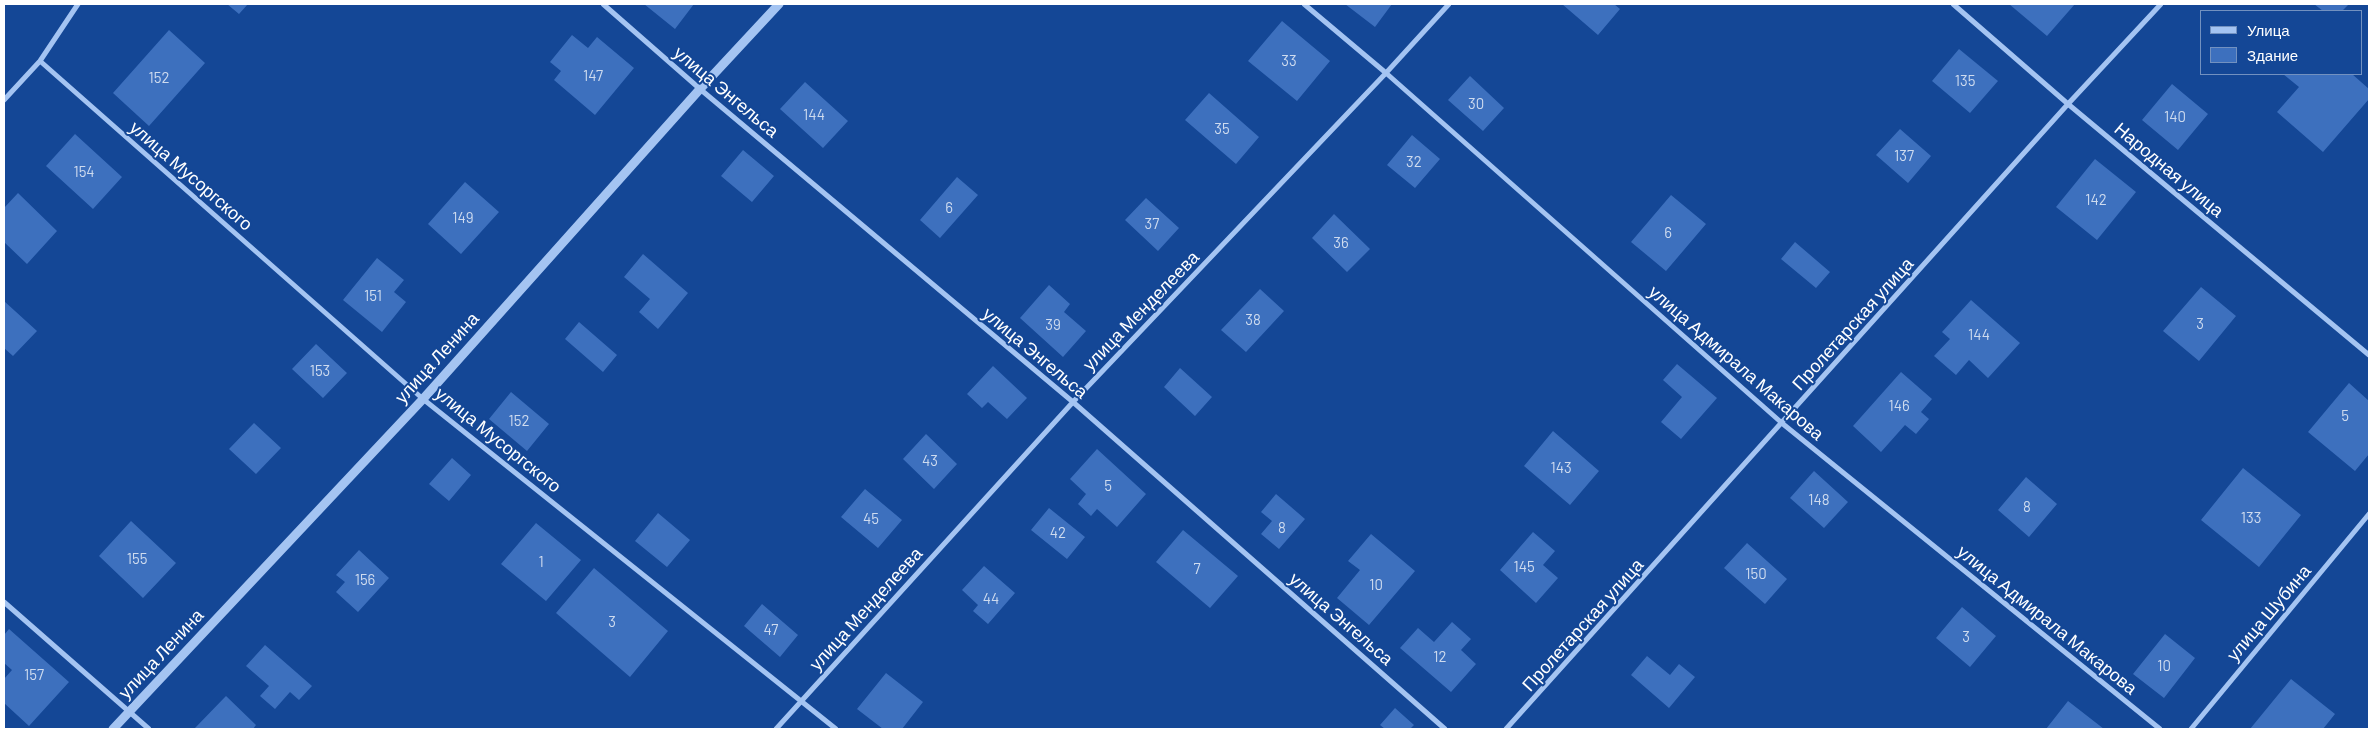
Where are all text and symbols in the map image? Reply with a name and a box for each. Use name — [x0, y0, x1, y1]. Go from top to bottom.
legend — [2200, 10, 2363, 75]
text: Улица — [2247, 21, 2290, 39]
street label: улица Энгельса — [669, 42, 783, 142]
text: Здание — [2247, 46, 2298, 64]
house number: 33 — [1281, 52, 1297, 70]
house number: 147 — [583, 67, 603, 85]
house number: 152 — [149, 69, 169, 87]
house number: 135 — [1955, 72, 1975, 90]
house number: 30 — [1468, 95, 1484, 113]
house number: 144 — [803, 106, 825, 124]
house number: 140 — [2164, 108, 2186, 126]
street label: улица Мусоргского — [125, 117, 257, 235]
street label: Народная улица — [2110, 118, 2228, 222]
house number: 35 — [1214, 120, 1230, 138]
house number: 137 — [1894, 147, 1914, 165]
house number: 32 — [1406, 153, 1422, 171]
house number: 154 — [73, 163, 95, 181]
house number: 142 — [2085, 191, 2107, 209]
house number: 6 — [945, 199, 953, 217]
house number: 149 — [452, 209, 474, 227]
house number: 37 — [1145, 215, 1159, 233]
house number: 6 — [1664, 224, 1672, 242]
house number: 36 — [1333, 234, 1349, 252]
street label: улица Менделеева — [1078, 247, 1204, 375]
street label: Пролетарская улица — [1788, 253, 1918, 395]
street label: улица Адмирала Макарова — [1644, 281, 1828, 445]
house number: 151 — [364, 287, 382, 305]
street label: улица Энгельса — [978, 303, 1092, 403]
street label: улица Ленина — [391, 308, 483, 408]
house number: 38 — [1245, 311, 1261, 329]
house number: 3 — [2196, 315, 2204, 333]
house number: 39 — [1045, 316, 1061, 334]
house number: 144 — [1968, 326, 1990, 344]
house number: 153 — [310, 362, 330, 380]
street label: улица Мусоргского — [431, 383, 565, 497]
house number: 146 — [1888, 397, 1910, 415]
house number: 5 — [2341, 407, 2349, 425]
house number: 152 — [509, 412, 529, 430]
house number: 43 — [922, 452, 938, 470]
house number: 143 — [1550, 459, 1572, 477]
house number: 5 — [1104, 477, 1112, 495]
house number: 148 — [1808, 491, 1830, 509]
house number: 8 — [2023, 498, 2031, 516]
house number: 133 — [2241, 509, 2261, 527]
house number: 45 — [863, 510, 879, 528]
house number: 8 — [1278, 519, 1286, 537]
house number: 42 — [1050, 524, 1066, 542]
street label: улица Адмирала Макарова — [1953, 541, 2141, 699]
street label: улица Менделеева — [805, 543, 927, 675]
house number: 155 — [127, 550, 147, 568]
house number: 1 — [538, 553, 544, 571]
street label: Пролетарская улица — [1518, 554, 1648, 696]
house number: 145 — [1513, 558, 1535, 576]
house number: 7 — [1193, 560, 1201, 578]
street label: улица Шубина — [2222, 560, 2316, 666]
house number: 150 — [1745, 565, 1767, 583]
street label: улица Энгельса — [1285, 568, 1397, 670]
house number: 156 — [355, 571, 375, 589]
house number: 10 — [1369, 576, 1383, 594]
house number: 44 — [983, 590, 999, 608]
street label: улица Ленина — [114, 605, 208, 703]
house number: 3 — [608, 613, 616, 631]
house number: 47 — [764, 621, 778, 639]
house number: 3 — [1962, 628, 1970, 646]
house number: 12 — [1433, 648, 1447, 666]
house number: 10 — [2157, 657, 2171, 675]
house number: 157 — [24, 666, 44, 684]

